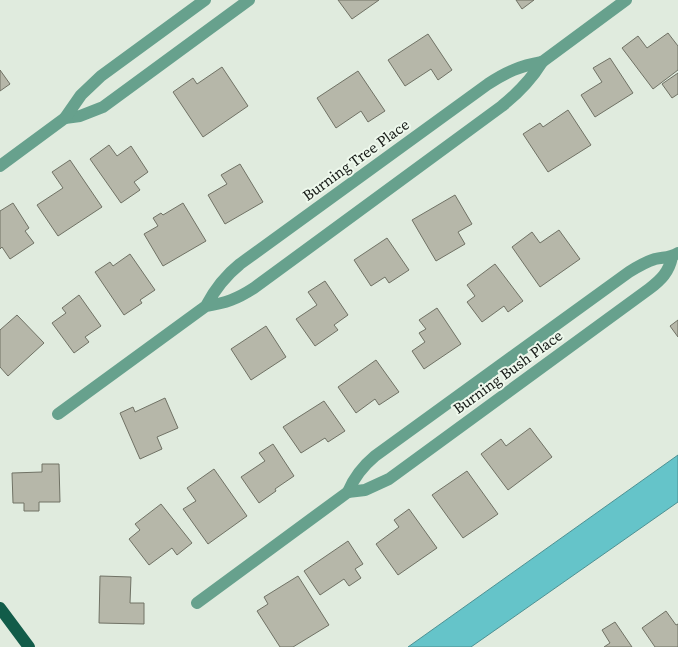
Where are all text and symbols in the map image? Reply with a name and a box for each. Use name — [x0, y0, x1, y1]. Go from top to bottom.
street label: Burning Tree Place — [298, 114, 414, 205]
street label: Burning Bush Place — [449, 324, 567, 418]

